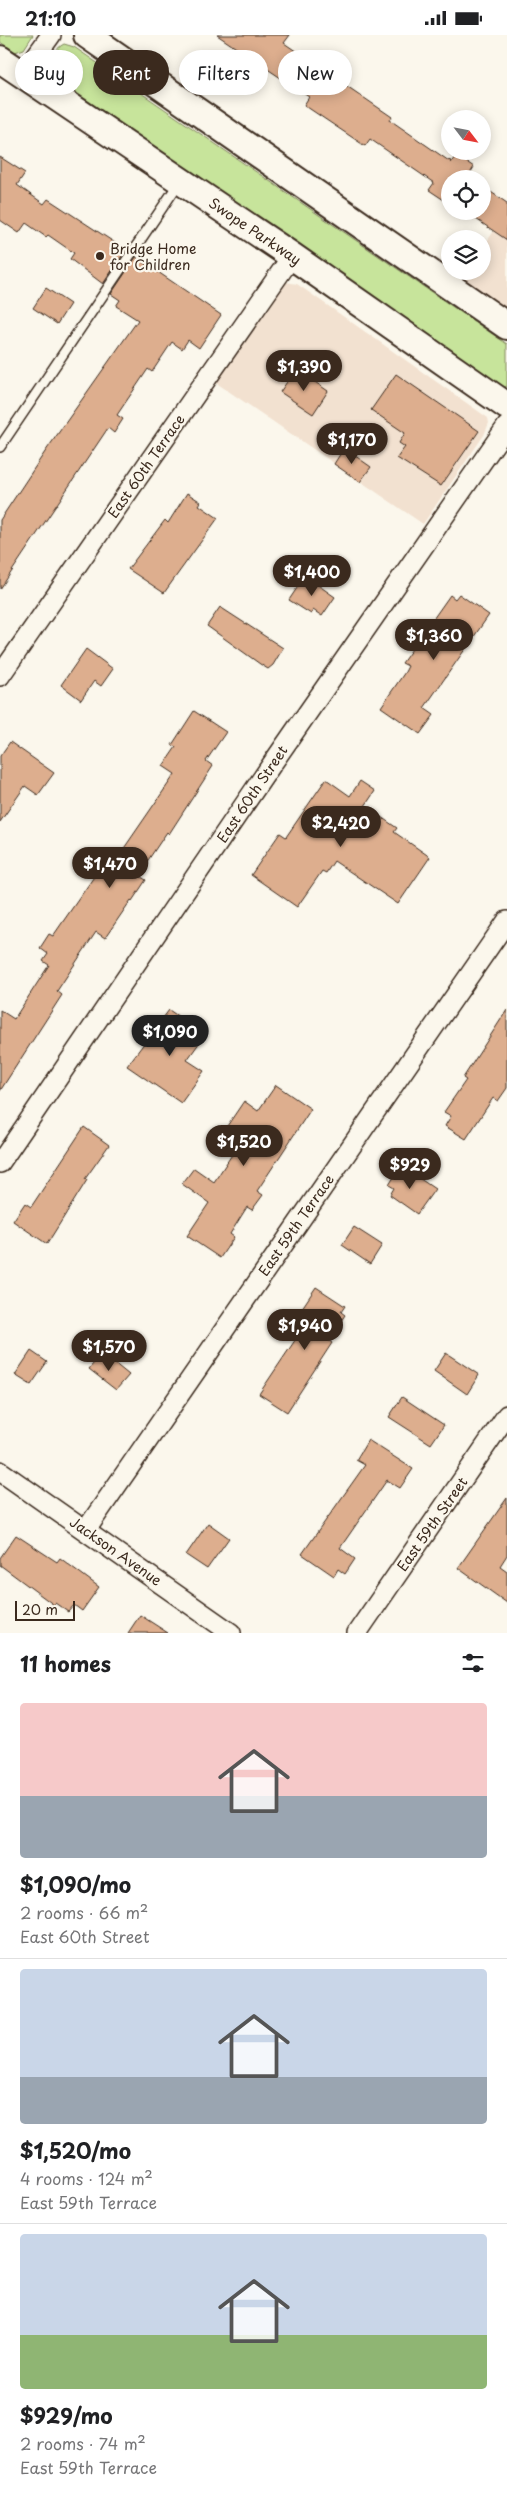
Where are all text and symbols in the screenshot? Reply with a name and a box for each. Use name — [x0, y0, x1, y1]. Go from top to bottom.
text: 21:10 — [25, 4, 76, 32]
chip: Buy — [15, 50, 83, 95]
chip: Rent — [93, 50, 169, 95]
chip: Filters — [179, 50, 268, 95]
chip: New — [278, 50, 352, 95]
north arrow — [441, 110, 491, 160]
map controls — [441, 110, 491, 280]
button: locate — [441, 170, 491, 220]
street label: Swope Parkway — [205, 192, 305, 270]
button: layers — [441, 230, 491, 280]
place label: Bridge Home for Children — [110, 238, 196, 275]
marker: Bridge Home for Children — [94, 250, 106, 262]
pin: $1,390 — [263, 349, 345, 392]
text: $1,390 — [277, 354, 331, 378]
street label: East 60th Terrace — [102, 410, 190, 522]
pin: $1,170 — [311, 423, 393, 465]
text: $1,170 — [328, 427, 376, 451]
pin: $1,400 — [271, 555, 353, 597]
text: $1,400 — [284, 559, 340, 583]
pin: $1,360 — [393, 619, 475, 661]
text: $1,360 — [406, 623, 462, 647]
street label: East 60th Street — [212, 741, 293, 847]
pin: $2,420 — [300, 805, 382, 848]
text: $2,420 — [312, 810, 370, 834]
pin: $1,470 — [69, 847, 151, 889]
text: $1,470 — [83, 851, 137, 875]
pin: $1,090 — [129, 1015, 211, 1057]
text: $1,090 — [143, 1019, 197, 1043]
pin: $1,520 — [203, 1125, 285, 1167]
text: $1,520 — [217, 1129, 271, 1153]
pin: $929 — [380, 1147, 440, 1190]
text: $929 — [390, 1152, 430, 1176]
street label: East 59th Terrace — [253, 1170, 339, 1280]
pin: $1,940 — [264, 1309, 346, 1351]
text: $1,940 — [278, 1313, 332, 1337]
pin: $1,570 — [68, 1329, 150, 1372]
text: $1,570 — [83, 1334, 135, 1358]
street label: East 59th Street — [392, 1472, 473, 1575]
street label: Jackson Avenue — [66, 1511, 167, 1591]
scale bar — [15, 1598, 75, 1621]
text: 20 m — [22, 1599, 58, 1620]
text: 11 homes — [20, 1647, 111, 1679]
icon: filters — [459, 1649, 487, 1677]
icon: home — [209, 1736, 299, 1826]
text: $1,090/mo — [20, 1868, 131, 1900]
text: 2 rooms · 66 m² — [20, 1900, 148, 1924]
text: East 60th Street — [20, 1924, 150, 1948]
icon: home — [209, 2001, 299, 2091]
text: $1,520/mo — [20, 2134, 131, 2166]
text: 4 rooms · 124 m² — [20, 2166, 153, 2190]
text: East 59th Terrace — [20, 2190, 157, 2214]
icon: home — [209, 2266, 299, 2356]
text: $929/mo — [20, 2399, 113, 2431]
text: 2 rooms · 74 m² — [20, 2431, 146, 2455]
text: East 59th Terrace — [20, 2455, 157, 2479]

